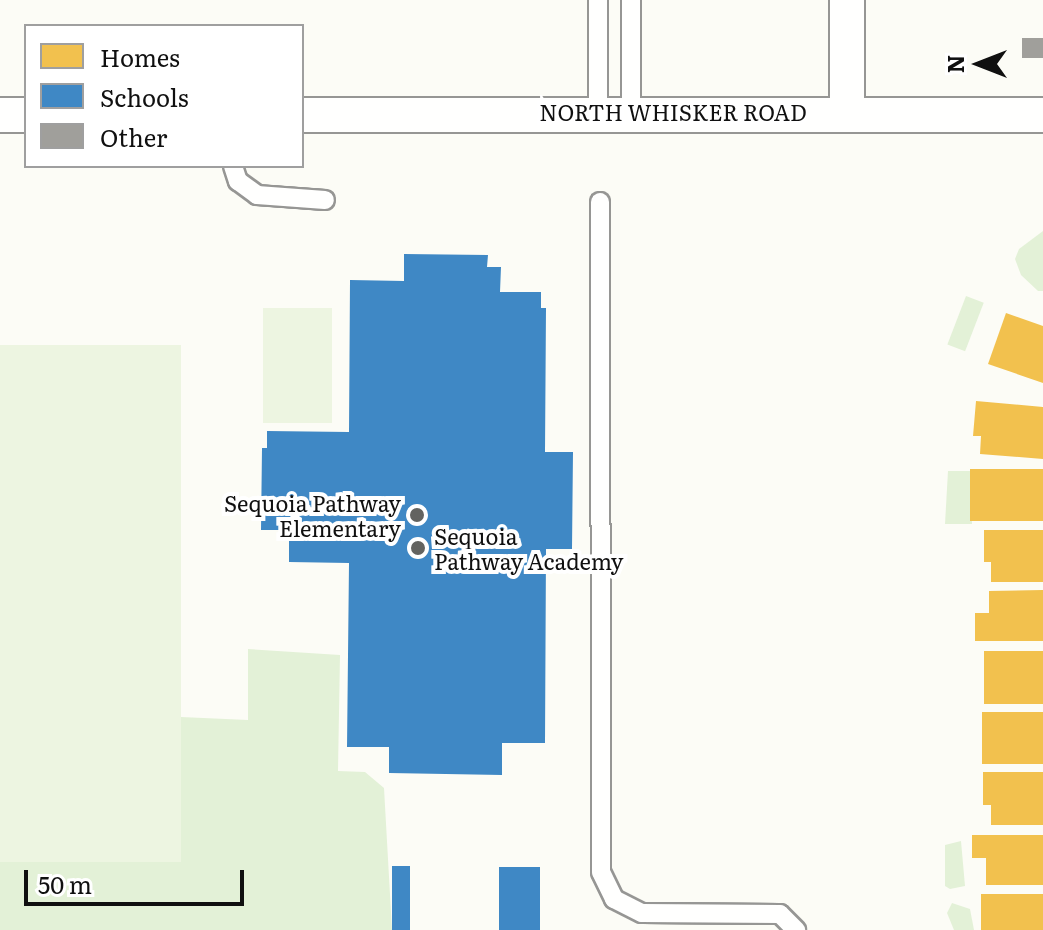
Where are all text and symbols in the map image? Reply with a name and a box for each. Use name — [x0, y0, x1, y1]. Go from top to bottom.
legend — [24, 24, 304, 168]
north arrow — [939, 24, 1019, 104]
text: Homes — [100, 39, 180, 74]
text: N — [938, 55, 971, 73]
text: Schools — [100, 79, 189, 114]
street label: NORTH WHISKER ROAD — [539, 99, 807, 125]
text: Other — [100, 119, 167, 154]
place label: Sequoia Pathway Elementary — [224, 489, 401, 540]
marker: Sequoia Pathway Elementary — [408, 506, 426, 524]
place label: Sequoia Pathway Academy — [434, 522, 624, 574]
marker: Sequoia Pathway Academy — [409, 539, 427, 557]
scale bar — [28, 854, 248, 904]
text: 50 m — [38, 866, 92, 901]

